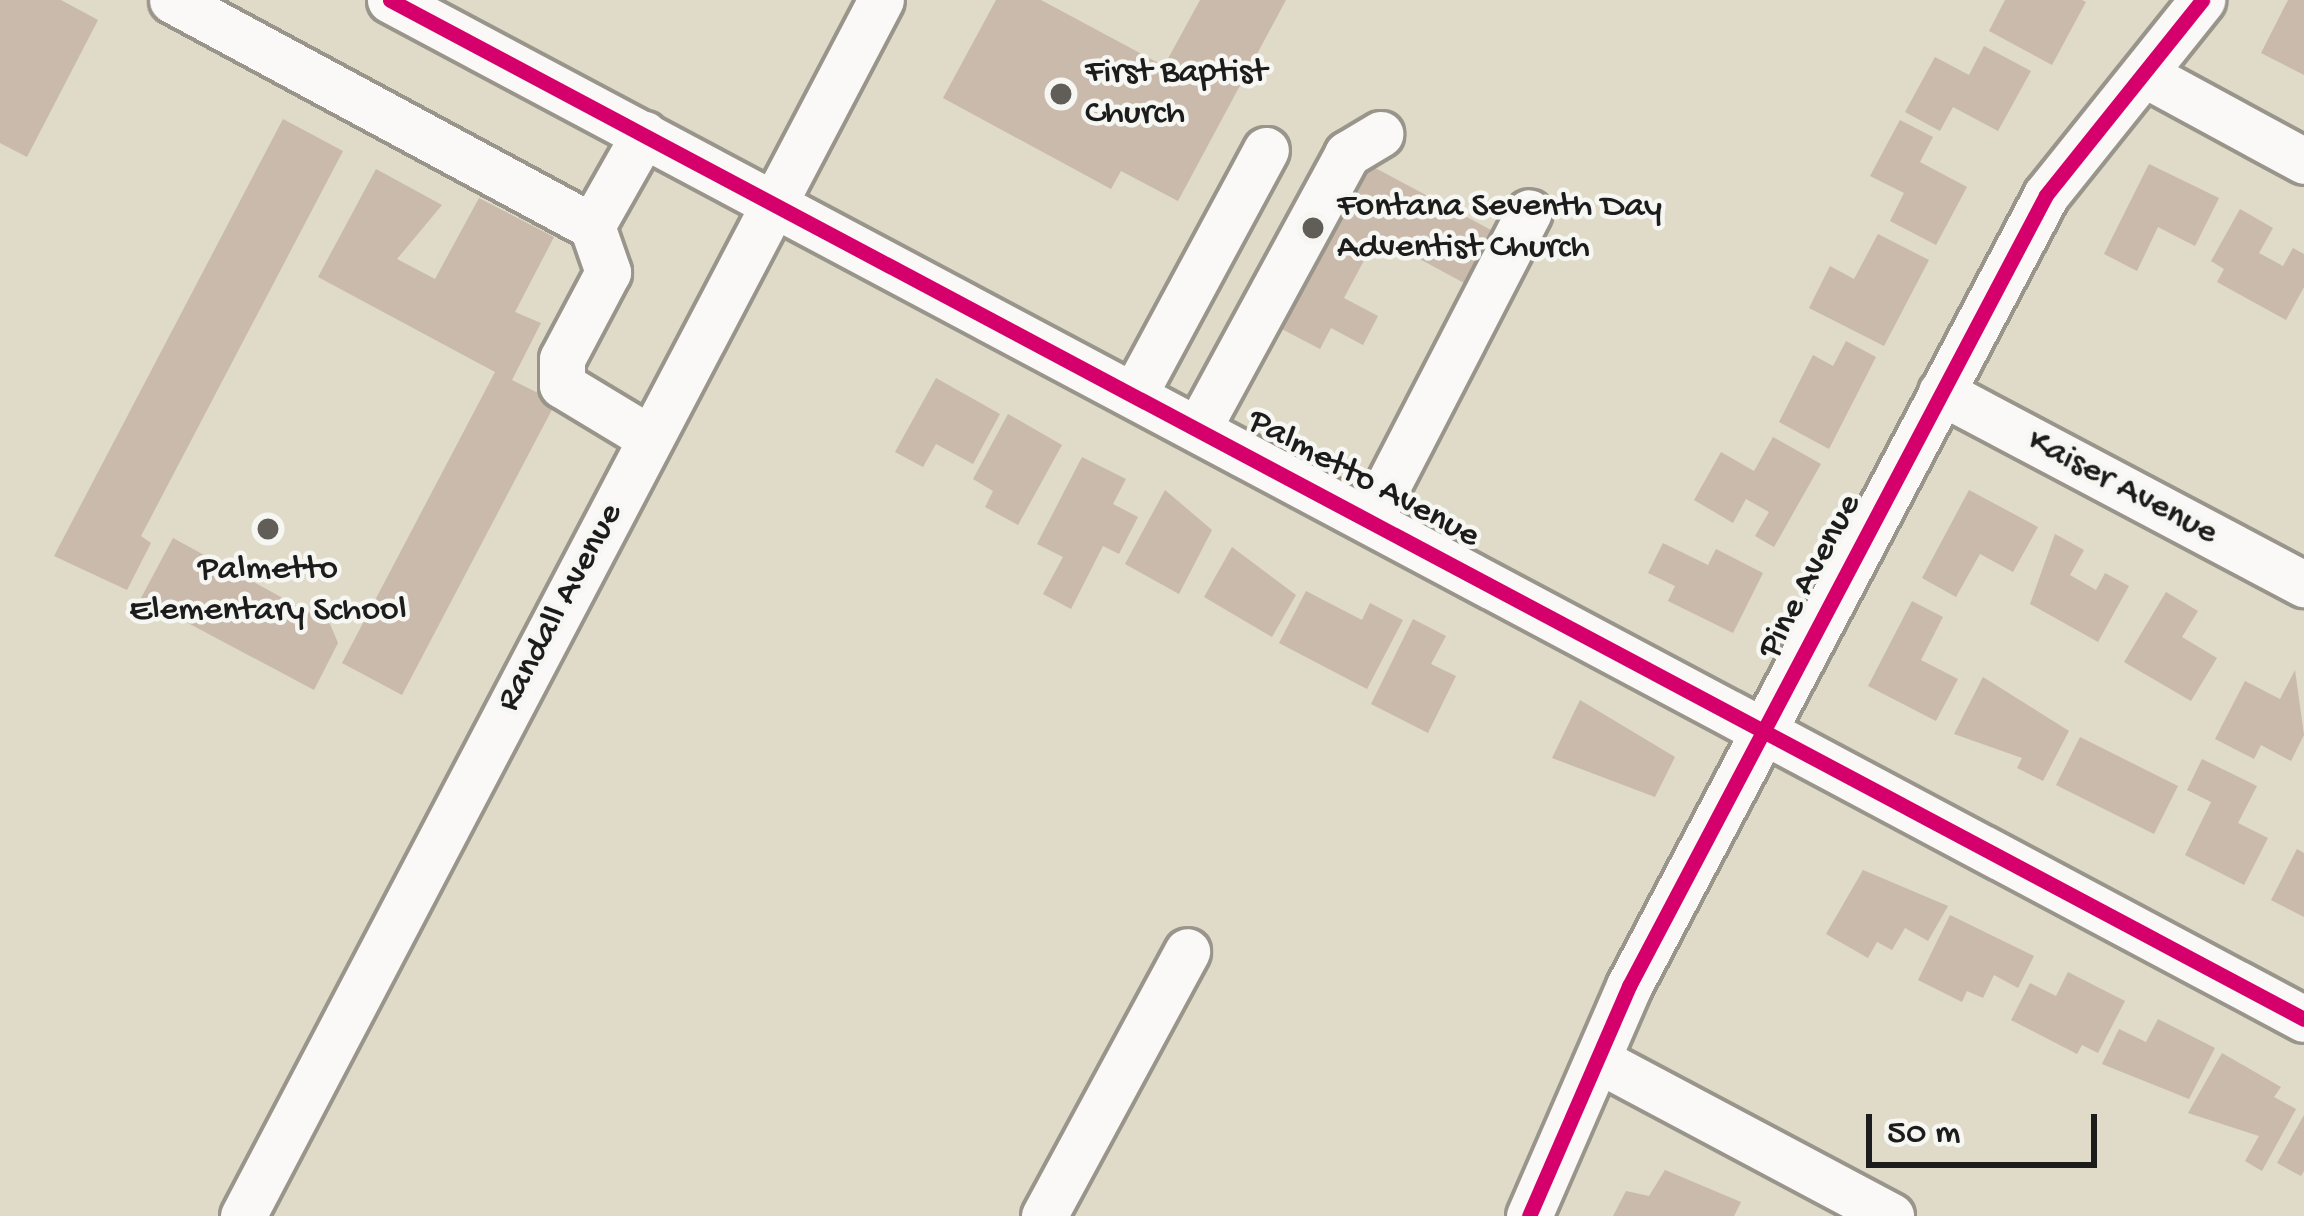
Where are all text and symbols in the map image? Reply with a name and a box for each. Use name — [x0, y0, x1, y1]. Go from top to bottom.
place label: First Baptist Church — [1085, 51, 1267, 136]
marker: First Baptist Church — [1048, 81, 1074, 107]
place label: Fontana Seventh Day Adventist Church — [1337, 185, 1662, 270]
marker: Fontana Seventh Day Adventist Church — [1300, 215, 1326, 241]
street label: Palmetto Avenue — [1239, 401, 1487, 559]
street label: Kaiser Avenue — [2020, 420, 2224, 556]
street label: Pine Avenue — [1750, 487, 1872, 667]
street label: Randall Avenue — [488, 496, 634, 720]
marker: Palmetto Elementary School — [255, 516, 281, 542]
place label: Palmetto Elementary School — [129, 548, 407, 633]
scale bar — [1872, 1090, 2103, 1164]
text: 50 m — [1887, 1113, 1960, 1156]

